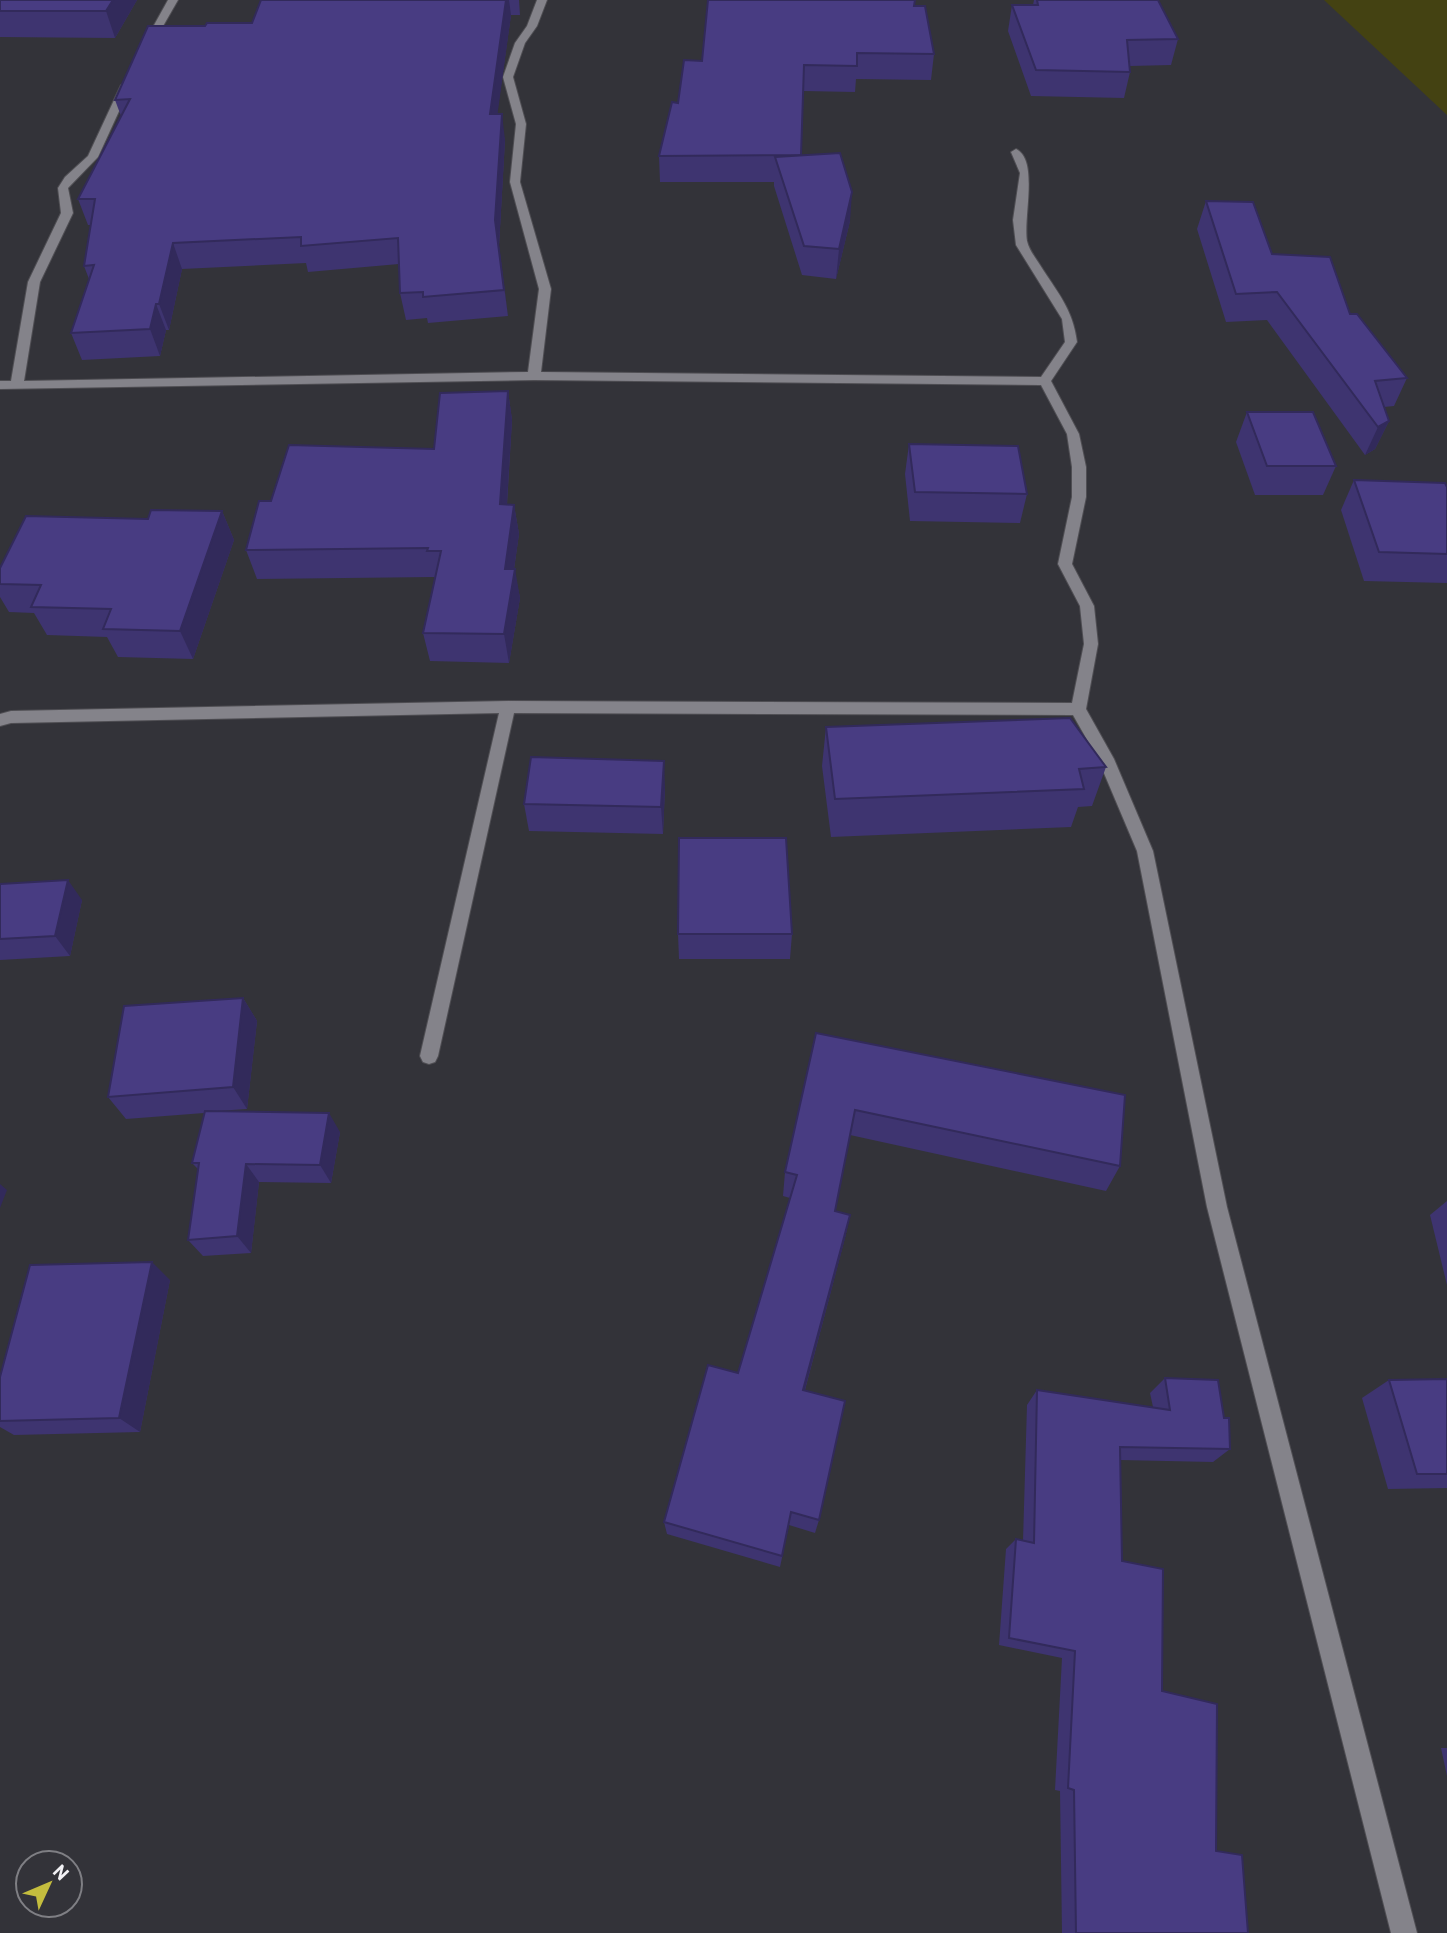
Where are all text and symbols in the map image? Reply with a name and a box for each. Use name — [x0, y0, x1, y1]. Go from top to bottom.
north arrow — [14, 1849, 84, 1919]
text: N — [49, 1859, 74, 1884]

